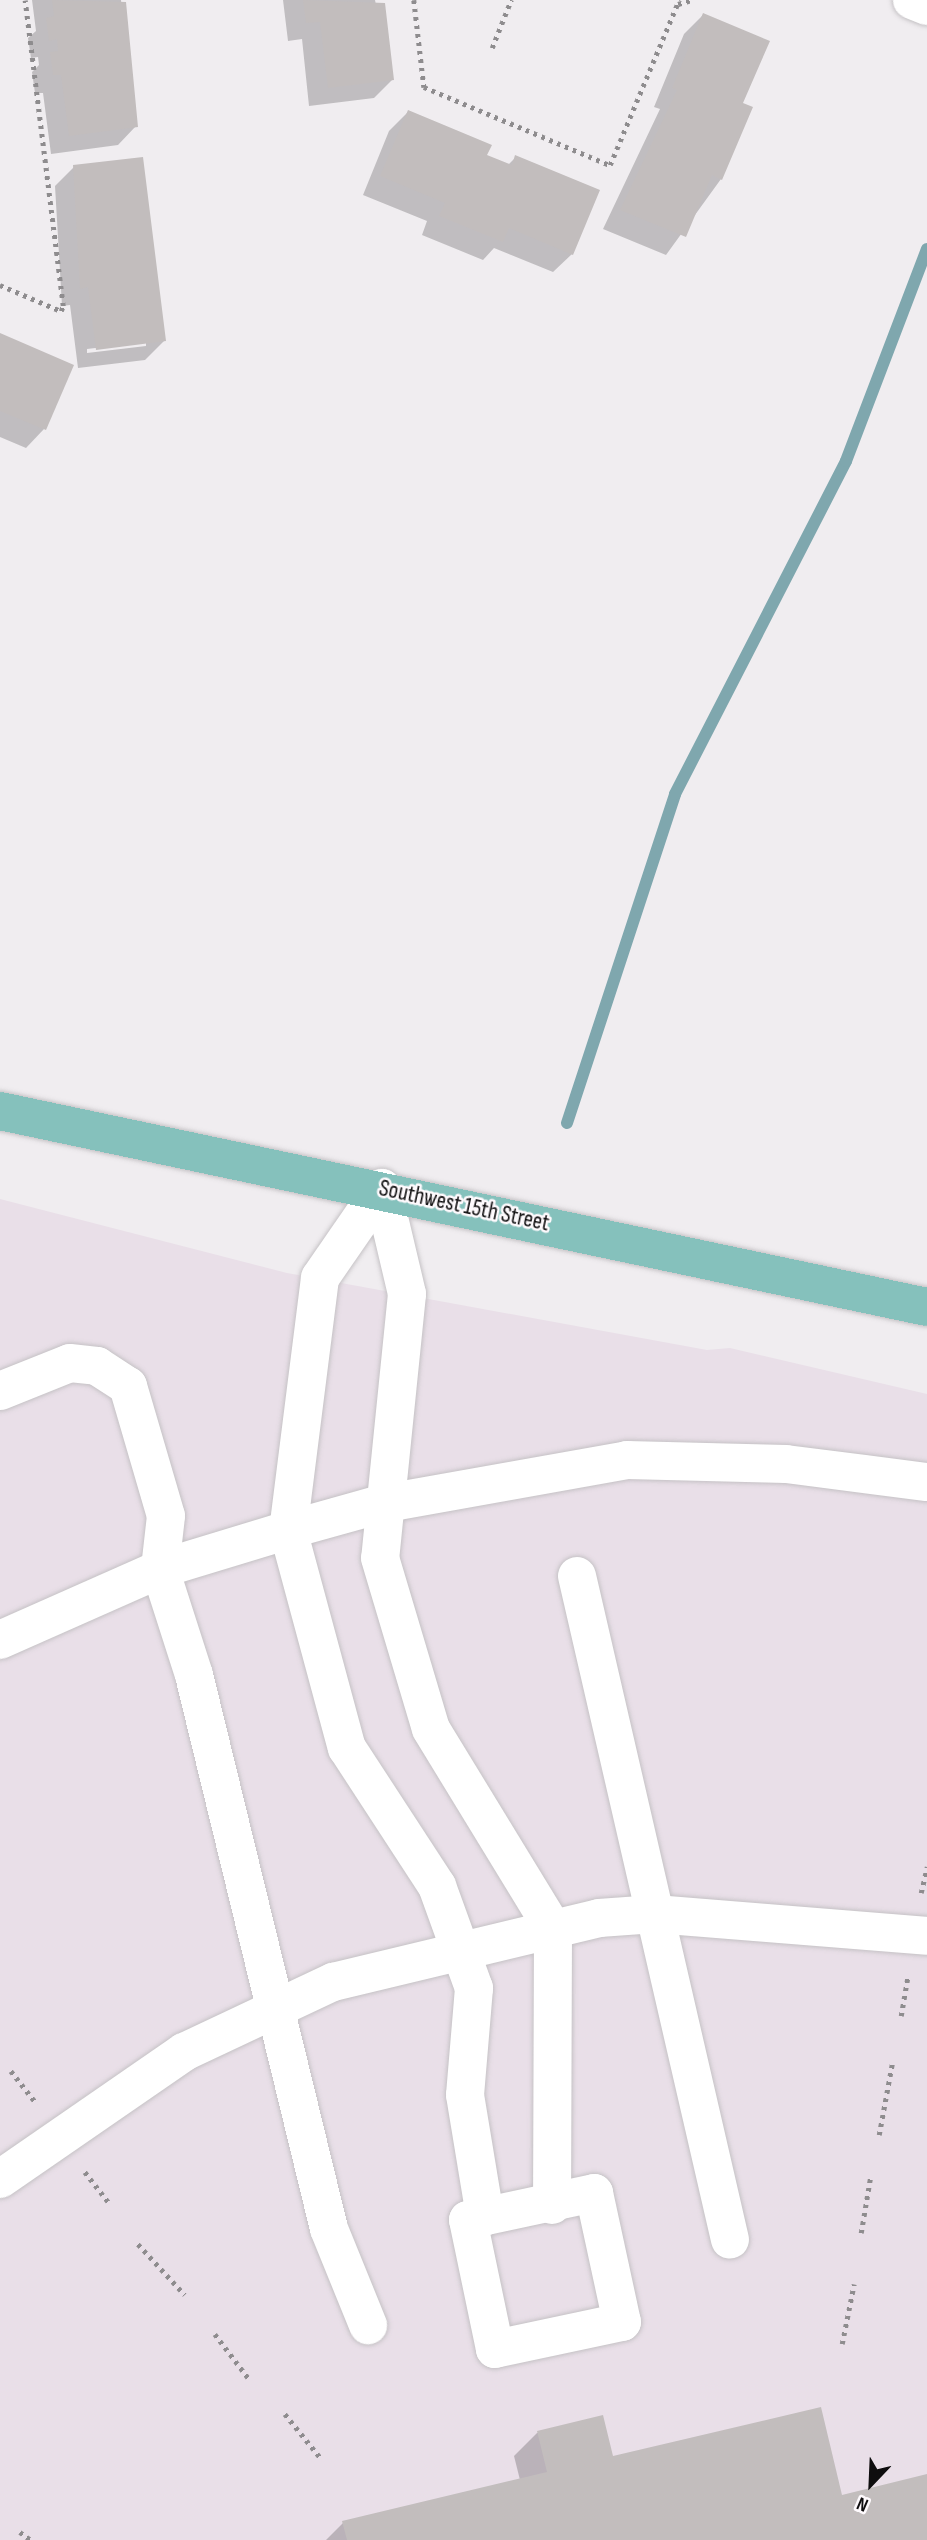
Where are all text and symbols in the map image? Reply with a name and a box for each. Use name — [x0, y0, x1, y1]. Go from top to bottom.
street label: Southwest 15th Street — [376, 1174, 552, 1238]
north arrow — [836, 2449, 906, 2519]
text: N — [853, 2491, 872, 2516]

